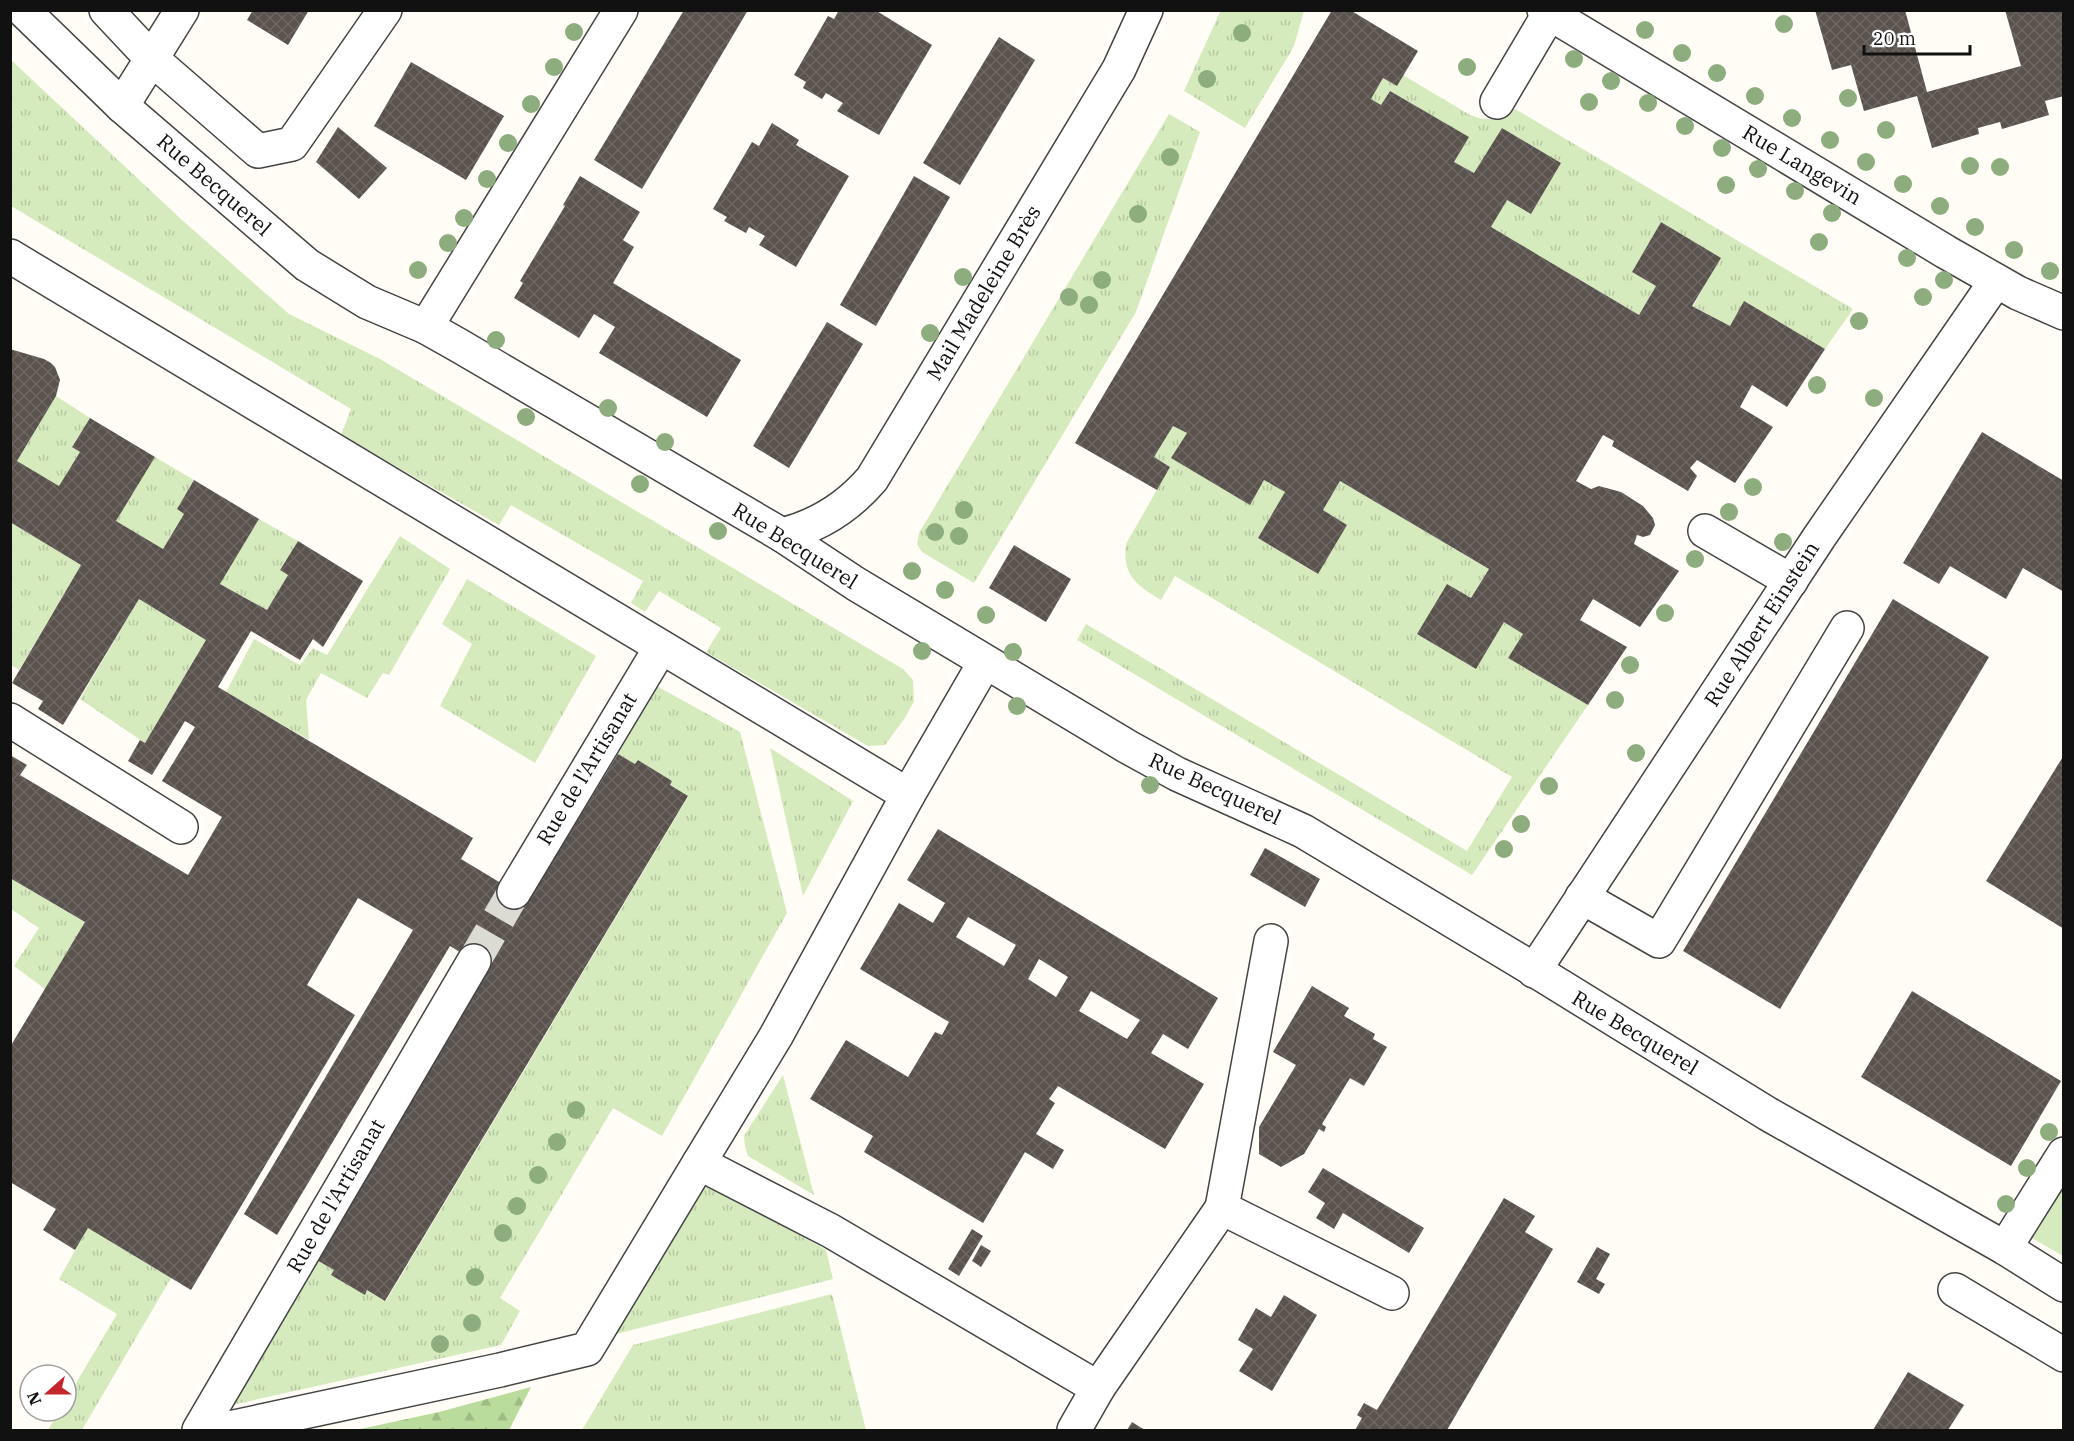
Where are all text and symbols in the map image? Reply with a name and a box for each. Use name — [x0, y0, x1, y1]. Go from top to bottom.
scale bar — [1864, 18, 1970, 56]
text: 20 m — [1873, 27, 1916, 50]
street label: Rue Langevin — [1738, 118, 1867, 211]
street label: Rue Becquerel — [152, 127, 278, 242]
street label: Mail Madeleine Brès — [920, 200, 1047, 385]
street label: Rue Becquerel — [728, 495, 864, 595]
street label: Rue Albert Einstein — [1697, 535, 1825, 711]
street label: Rue de l'Artisanat — [530, 687, 643, 850]
street label: Rue Becquerel — [1145, 745, 1286, 831]
street label: Rue Becquerel — [1567, 983, 1704, 1081]
street label: Rue de l'Artisanat — [280, 1113, 391, 1278]
north arrow — [18, 1363, 78, 1423]
text: N — [22, 1389, 46, 1408]

